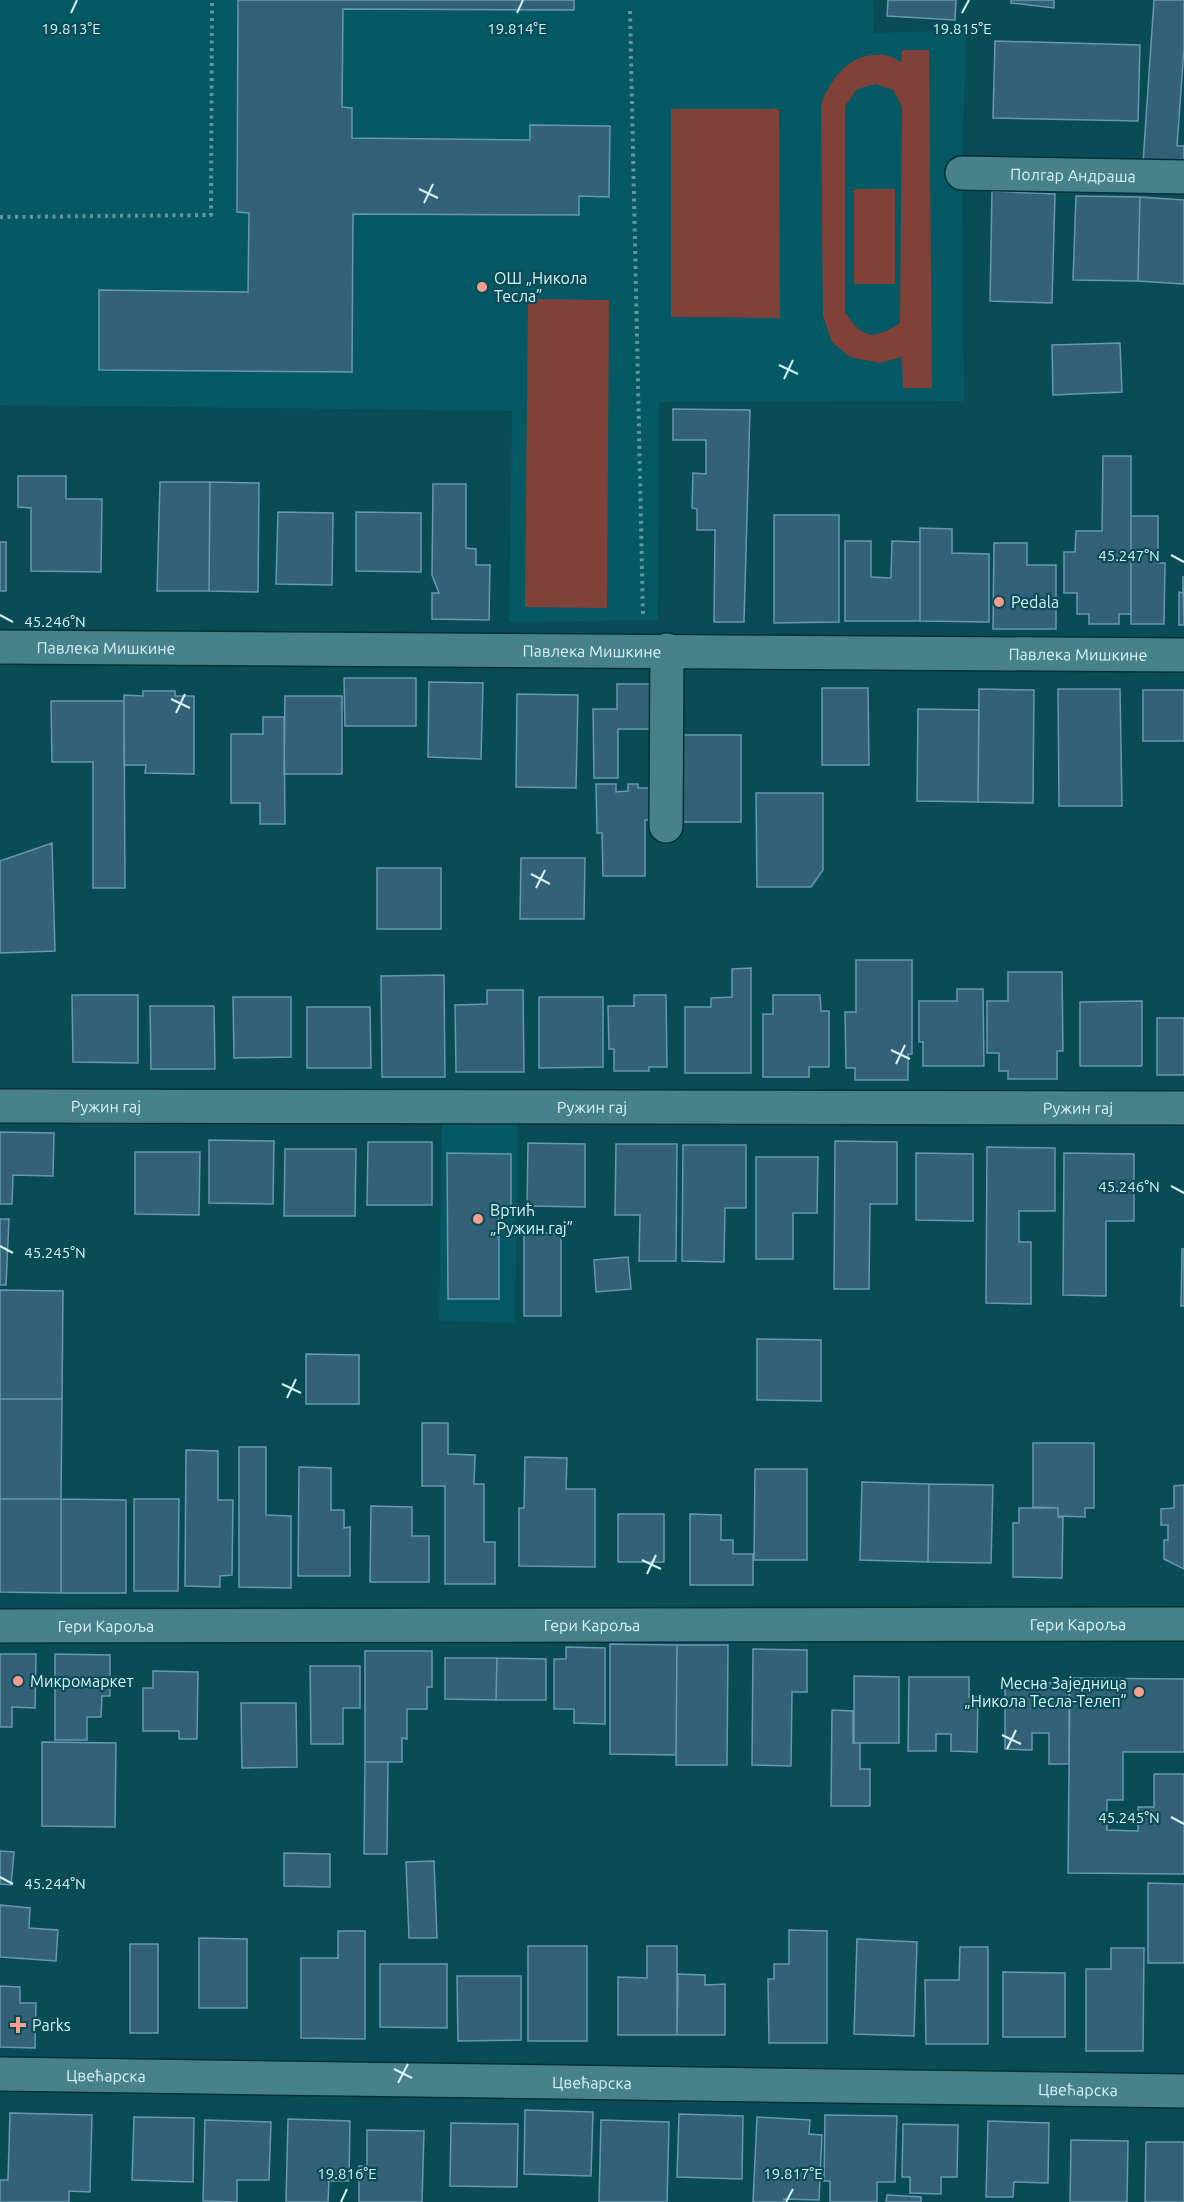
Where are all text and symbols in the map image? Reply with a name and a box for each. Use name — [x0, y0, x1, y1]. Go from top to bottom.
text: 19.813°E — [41, 20, 101, 37]
text: 19.814°E — [487, 20, 547, 37]
text: 19.815°E — [932, 20, 992, 37]
street label: Полгар Андраша — [1010, 165, 1136, 185]
place label: ОШ „Никола Тесла” — [494, 269, 588, 305]
marker: ОШ „Никола Тесла” — [475, 280, 489, 294]
text: 45.247°N — [1098, 547, 1160, 564]
place label: Pedala — [1011, 593, 1059, 611]
marker: Pedala — [992, 595, 1006, 609]
text: 45.246°N — [24, 613, 86, 630]
street label: Павлека Мишкине — [37, 638, 175, 657]
street label: Павлека Мишкине — [523, 642, 661, 660]
street label: Павлека Мишкине — [1009, 645, 1147, 664]
street label: Ружин гај — [71, 1097, 141, 1115]
street label: Ружин гај — [557, 1098, 627, 1116]
street label: Ружин гај — [1043, 1099, 1113, 1117]
text: 45.246°N — [1098, 1178, 1160, 1195]
place label: Вртић „Ружин гај” — [490, 1201, 573, 1237]
marker: Вртић „Ружин гај” — [471, 1212, 485, 1226]
text: 45.245°N — [24, 1244, 86, 1261]
street label: Гери Кароља — [1030, 1615, 1126, 1633]
street label: Гери Кароља — [544, 1616, 640, 1634]
street label: Гери Кароља — [58, 1617, 154, 1635]
place label: Микромаркет — [30, 1672, 134, 1690]
marker: Микромаркет — [11, 1674, 25, 1688]
place label: Месна Заједница „Никола Тесла-Телеп” — [964, 1674, 1127, 1710]
marker: Месна Заједница „Никола Тесла-Телеп” — [1132, 1685, 1146, 1699]
text: 45.245°N — [1098, 1809, 1160, 1826]
text: 45.244°N — [24, 1875, 86, 1892]
marker: Parks — [9, 2016, 27, 2034]
place label: Parks — [32, 2016, 71, 2034]
street label: Цвећарска — [66, 2066, 146, 2085]
street label: Цвећарска — [552, 2073, 632, 2092]
street label: Цвећарска — [1038, 2080, 1118, 2099]
text: 19.816°E — [317, 2165, 377, 2182]
text: 19.817°E — [763, 2165, 823, 2182]

